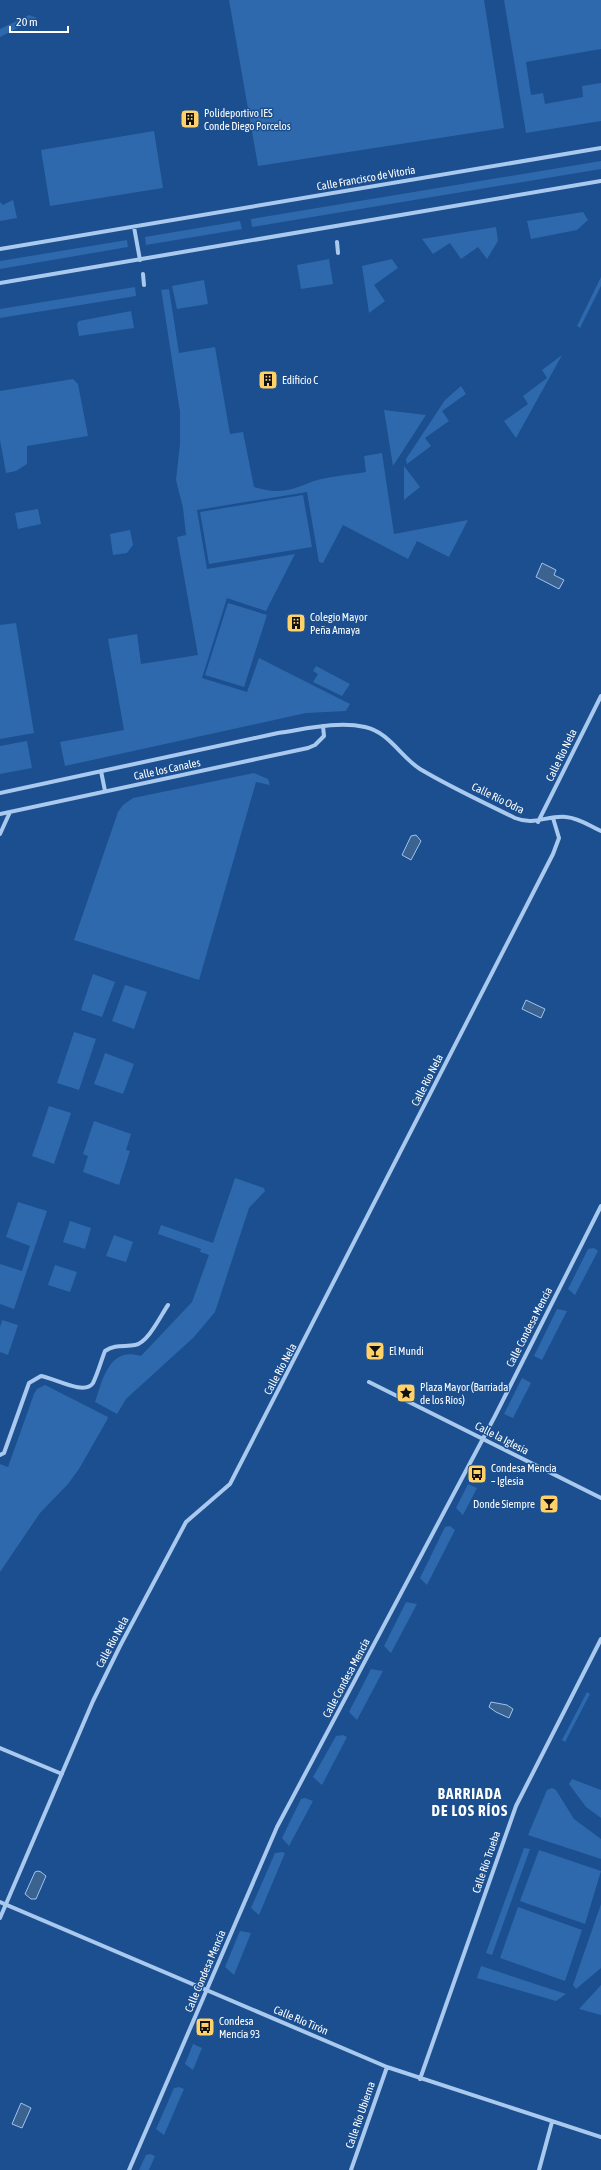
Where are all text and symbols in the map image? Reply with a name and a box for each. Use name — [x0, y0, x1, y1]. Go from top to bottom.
scale bar — [10, 8, 68, 34]
text: 20 m — [16, 15, 38, 29]
place label: Polideportivo IES Conde Diego Porcelos — [204, 107, 291, 132]
building icon: Polideportivo IES Conde Diego Porcelos — [179, 108, 201, 130]
street label: Calle Francisco de Vitoria — [316, 163, 416, 193]
building icon: Edificio C — [257, 369, 279, 391]
place label: Edificio C — [282, 374, 318, 386]
place label: Colegio Mayor Peña Amaya — [310, 611, 368, 636]
building icon: Colegio Mayor Peña Amaya — [285, 612, 307, 634]
street label: Calle Río Nela — [543, 727, 579, 783]
street label: Calle los Canales — [133, 756, 202, 782]
street label: Calle Río Odra — [470, 780, 526, 816]
street label: Calle Río Nela — [409, 1052, 445, 1108]
street label: Calle Condesa Mencía — [504, 1285, 554, 1369]
bar icon: El Mundi — [364, 1340, 386, 1362]
street label: Calle Río Nela — [261, 1341, 299, 1397]
place label: El Mundi — [389, 1345, 424, 1357]
place label: Plaza Mayor (Barriada de los Ríos) — [420, 1381, 508, 1406]
place icon: Plaza Mayor (Barriada de los Ríos) — [395, 1382, 417, 1404]
street label: Calle la Iglesia — [473, 1419, 531, 1457]
place label: Condesa Mencía – Iglesia — [491, 1462, 557, 1487]
bus stop icon: Condesa Mencía – Iglesia — [466, 1463, 488, 1485]
bar icon: Donde Siempre — [538, 1493, 560, 1515]
place label: Donde Siempre — [473, 1498, 535, 1510]
street label: Calle Río Nela — [93, 1614, 131, 1670]
street label: Calle Condesa Mencía — [320, 1636, 372, 1720]
district label: BARRIADA DE LOS RÍOS — [432, 1785, 508, 1819]
street label: Calle Río Trueba — [470, 1829, 502, 1895]
street label: Calle Condesa Mencía — [182, 1928, 228, 2014]
street label: Calle Río Tirón — [272, 2003, 330, 2037]
place label: Condesa Mencía 93 — [219, 2015, 260, 2040]
bus stop icon: Condesa Mencía 93 — [194, 2016, 216, 2038]
street label: Calle Río Ubierna — [343, 2080, 377, 2150]

